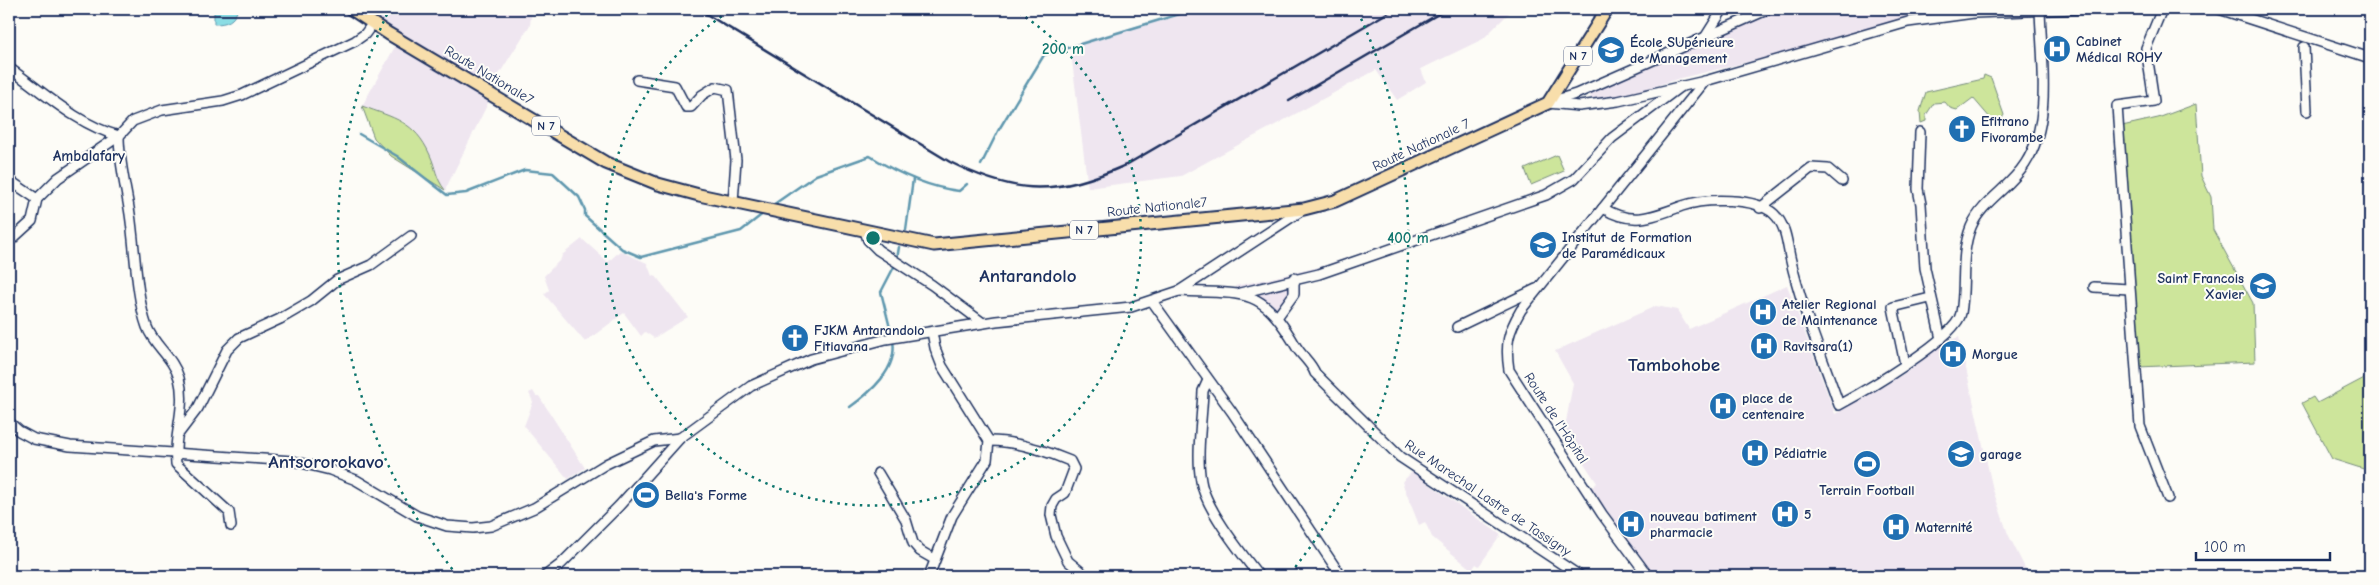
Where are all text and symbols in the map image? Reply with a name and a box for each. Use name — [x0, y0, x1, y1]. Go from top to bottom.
place label: Cabinet Médical ROHY — [2076, 33, 2163, 66]
place label: École SUpérieure de Management — [1630, 34, 1734, 67]
hospital icon: Cabinet Médical ROHY — [2042, 34, 2072, 64]
school or university icon: École SUpérieure de Management — [1596, 35, 1626, 65]
text: 200 m — [1042, 40, 1084, 58]
street label: Route Nationale7 — [441, 42, 537, 108]
road number: N 7 — [1564, 46, 1592, 66]
place label: Efitrano Fivorambe — [1981, 113, 2043, 146]
church icon: Efitrano Fivorambe — [1947, 114, 1977, 144]
street label: Route Nationale 7 — [1370, 115, 1473, 175]
road number: N 7 — [532, 116, 560, 136]
district label: Ambalafary — [53, 147, 125, 165]
street label: Route Nationale7 — [1106, 193, 1208, 221]
road number: N 7 — [1070, 220, 1098, 240]
centre of rings — [864, 229, 882, 247]
text: 400 m — [1387, 229, 1429, 247]
place label: Institut de Formation de Paramédicaux — [1562, 229, 1692, 262]
school or university icon: Institut de Formation de Paramédicaux — [1528, 230, 1558, 260]
district label: Antarandolo — [979, 265, 1077, 287]
place label: Saint Francois Xavier — [2157, 270, 2244, 303]
school or university icon: Saint Francois Xavier — [2248, 271, 2278, 301]
place label: Atelier Regional de Maintenance — [1782, 296, 1878, 329]
hospital icon: Atelier Regional de Maintenance — [1748, 297, 1778, 327]
place label: FJKM Antarandolo Fitiavana — [814, 322, 925, 355]
church icon: FJKM Antarandolo Fitiavana — [780, 323, 810, 353]
hospital icon: Ravitsara(1) — [1749, 331, 1779, 361]
place label: Ravitsara(1) — [1783, 338, 1853, 355]
hospital icon: Morgue — [1938, 339, 1968, 369]
place label: Morgue — [1972, 346, 2018, 363]
district label: Tambohobe — [1628, 354, 1720, 376]
street label: Route de l'Hôpital — [1520, 369, 1592, 467]
place label: place de centenaire — [1742, 390, 1805, 423]
hospital icon: place de centenaire — [1708, 391, 1738, 421]
street label: Rue Marechal Lastre de Tassigny — [1402, 436, 1575, 561]
hospital icon: Pédiatrie — [1740, 438, 1770, 468]
school or university icon: garage — [1946, 439, 1976, 469]
place label: Pédiatrie — [1774, 445, 1827, 462]
place label: garage — [1980, 446, 2022, 463]
sports icon: Terrain Football — [1852, 449, 1882, 479]
district label: Antsororokavo — [268, 451, 384, 473]
sports icon: Bella's Forme — [631, 480, 661, 510]
place label: Terrain Football — [1819, 482, 1915, 499]
place label: Bella's Forme — [665, 487, 747, 504]
hospital icon: 5 — [1770, 499, 1800, 529]
place label: 5 — [1804, 506, 1811, 523]
place label: nouveau batiment pharmacie — [1650, 508, 1757, 541]
hospital icon: nouveau batiment pharmacie — [1616, 509, 1646, 539]
hospital icon: Maternité — [1881, 512, 1911, 542]
place label: Maternité — [1915, 519, 1972, 536]
scale bar — [2196, 530, 2330, 562]
text: 100 m — [2204, 538, 2246, 556]

